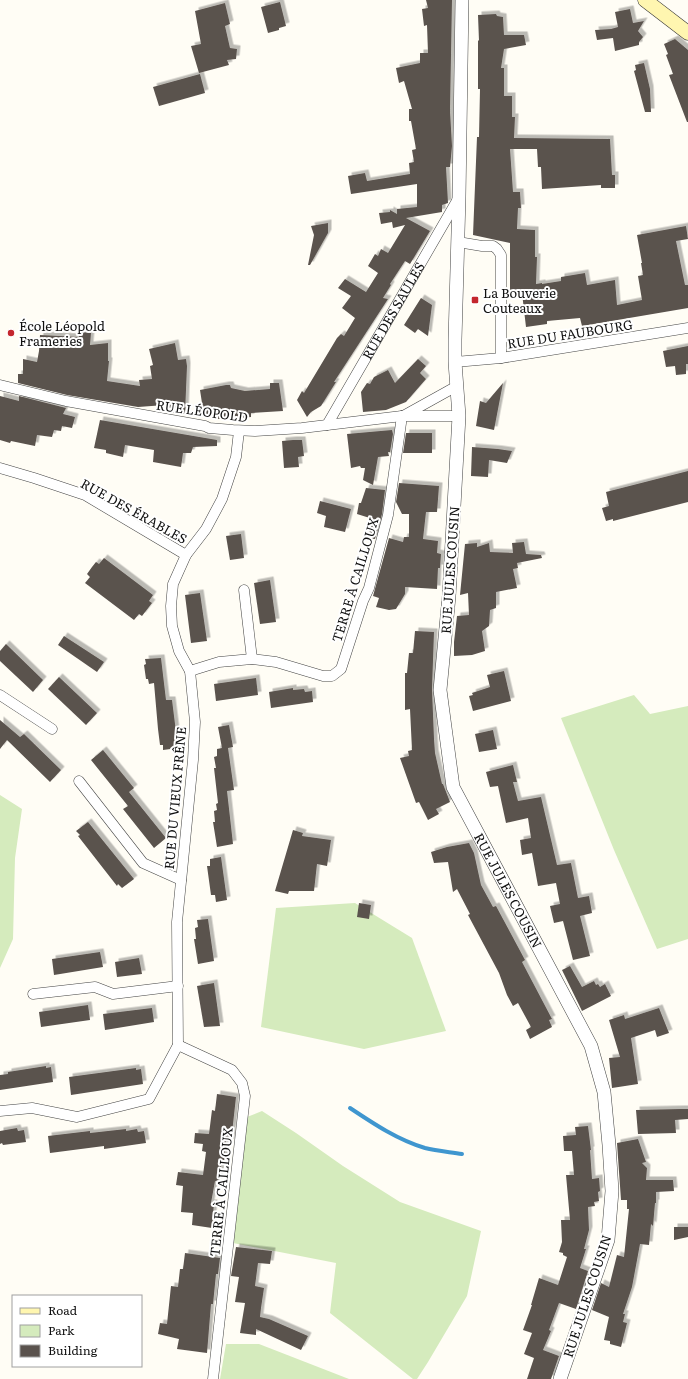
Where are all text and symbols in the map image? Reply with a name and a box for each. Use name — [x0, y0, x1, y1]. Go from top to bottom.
street label: RUE DES SAULES — [357, 258, 429, 363]
place label: La Bouverie Couteaux — [483, 283, 556, 317]
marker: La Bouverie Couteaux — [470, 295, 480, 305]
street label: RUE DU FAUBOURG — [506, 314, 634, 353]
place label: École Léopold Frameries — [19, 316, 105, 350]
marker: École Léopold Frameries — [6, 328, 16, 338]
street label: RUE LÉOPOLD — [155, 395, 249, 426]
street label: RUE DES ÉRABLES — [78, 473, 191, 548]
street label: RUE JULES COUSIN — [436, 505, 463, 634]
street label: TERRE À CAILLOUX — [327, 515, 383, 645]
street label: RUE DU VIEUX FRÊNE — [159, 726, 190, 870]
street label: RUE JULES COUSIN — [470, 829, 547, 951]
street label: TERRE À CAILLOUX — [204, 1127, 237, 1257]
street label: RUE JULES COUSIN — [558, 1232, 615, 1360]
legend — [12, 1295, 142, 1367]
text: Road — [48, 1301, 78, 1319]
text: Park — [48, 1321, 75, 1339]
text: Building — [48, 1341, 98, 1359]

